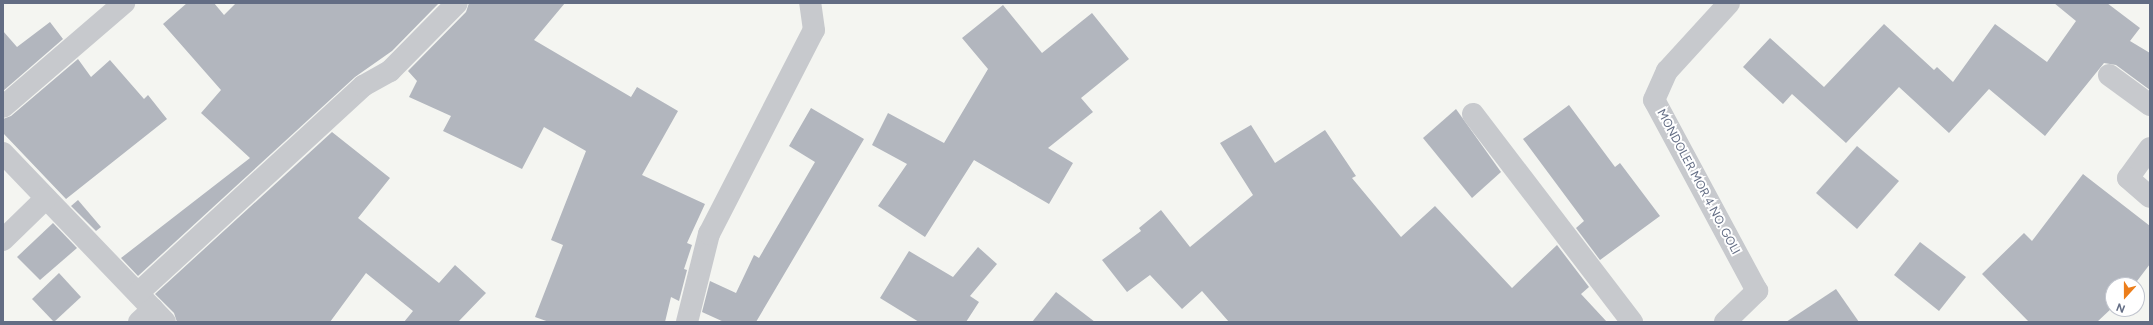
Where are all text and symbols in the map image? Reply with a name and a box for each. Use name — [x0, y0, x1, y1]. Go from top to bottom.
street label: MONDOLER MOR 4 NO. GOLI — [1654, 107, 1742, 257]
north arrow — [2105, 277, 2145, 317]
text: N — [2115, 300, 2127, 315]

